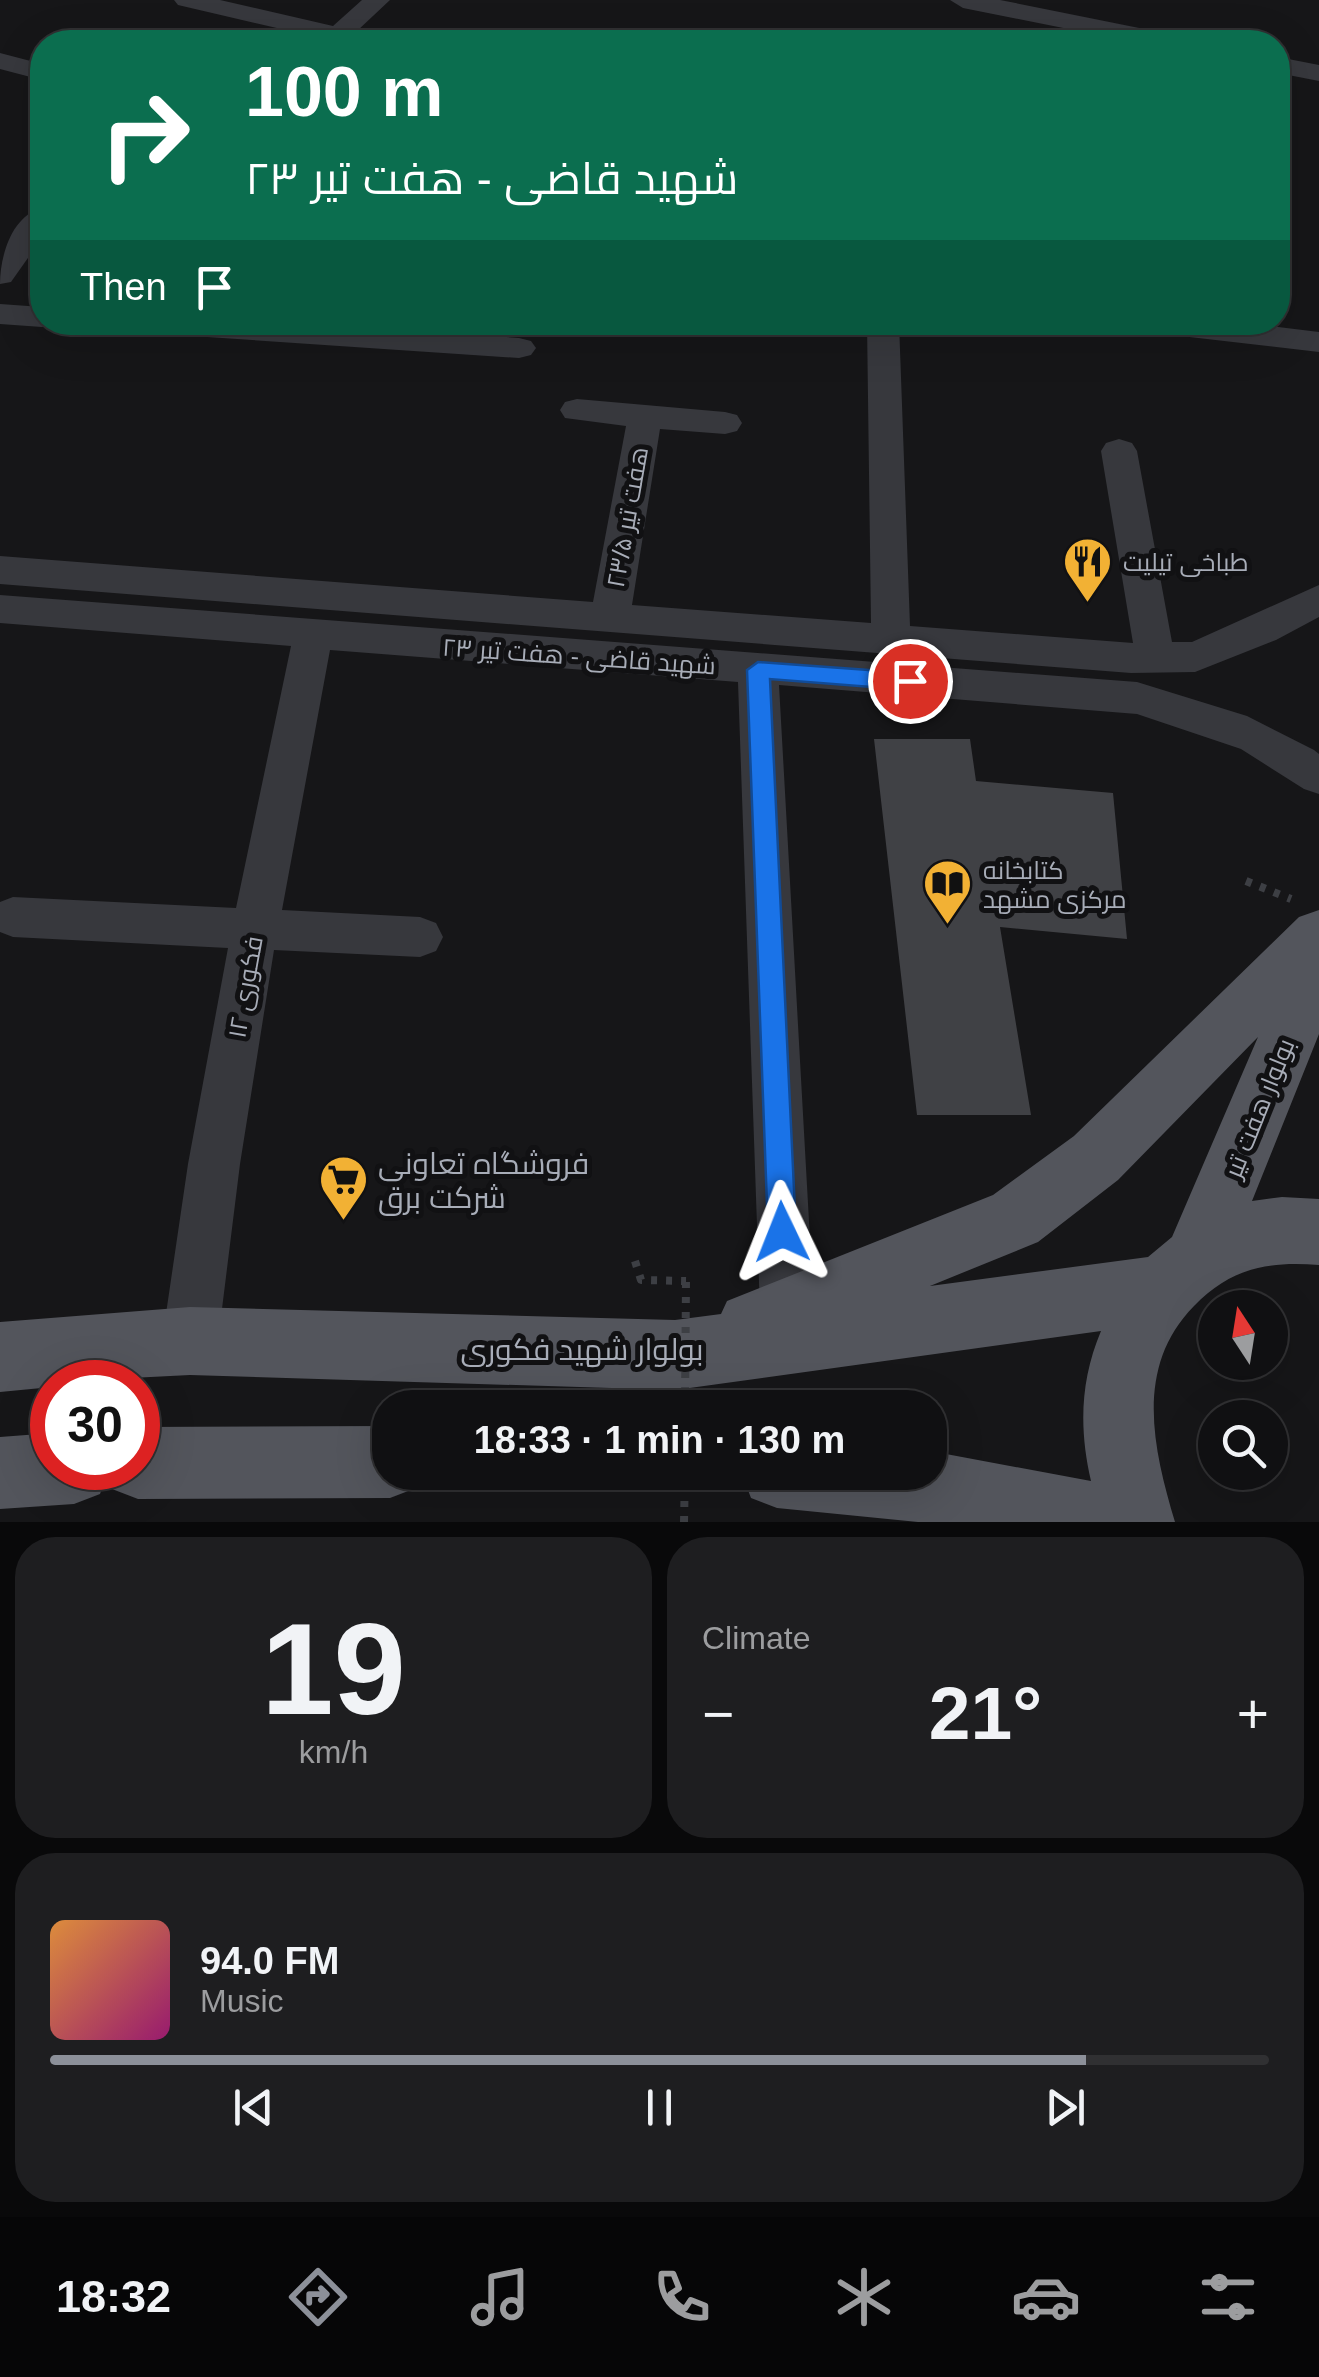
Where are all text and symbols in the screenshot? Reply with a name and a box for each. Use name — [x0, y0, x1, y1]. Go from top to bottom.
text: 100 m — [245, 53, 443, 131]
icon: right — [80, 70, 210, 200]
text: شهید قاضی - هفت تیر ۲۳ — [245, 153, 738, 204]
icon: arrive — [187, 260, 242, 315]
text: Then — [80, 266, 167, 308]
street label: هفت تیر ۲۳/۵ — [601, 444, 654, 590]
restaurant icon: طباخی تیلیت — [1062, 536, 1114, 604]
place label: طباخی تیلیت — [1123, 548, 1249, 577]
street label: شهید قاضی - هفت تیر ۲۳ — [441, 632, 717, 681]
pin — [868, 639, 953, 724]
icon: arrive — [883, 654, 938, 709]
place label: کتابخانه مرکزی مشهد — [983, 856, 1126, 914]
library icon: کتابخانه مرکزی مشهد — [922, 858, 974, 926]
street label: فکوری ۱۲ — [222, 934, 269, 1040]
street label: بولوار هفت تیر — [1218, 1034, 1301, 1184]
place label: فروشگاه تعاونی شرکت برق — [378, 1147, 589, 1216]
supermarket icon: فروشگاه تعاونی شرکت برق — [317, 1154, 369, 1222]
position arrow — [730, 1180, 834, 1284]
north arrow — [1198, 1290, 1288, 1380]
map controls — [1198, 1290, 1288, 1490]
street label: بولوار شهید فکوری — [460, 1333, 704, 1368]
speed limit sign: 30 — [30, 1360, 160, 1490]
button: search — [1198, 1400, 1288, 1490]
text: 18:33 · 1 min · 130 m — [474, 1419, 845, 1461]
text: 19 — [261, 1596, 406, 1742]
text: Climate — [702, 1620, 810, 1656]
text: 21° — [929, 1671, 1042, 1755]
text: − — [702, 1683, 734, 1745]
text: + — [1237, 1683, 1269, 1745]
text: km/h — [299, 1734, 368, 1770]
text: 94.0 FM — [200, 1940, 339, 1982]
text: Music — [200, 1983, 284, 2019]
icon: previous — [226, 2080, 281, 2135]
icon: pause — [632, 2080, 687, 2135]
icon: next — [1038, 2080, 1093, 2135]
icon: directions — [283, 2262, 353, 2332]
icon: music — [465, 2262, 535, 2332]
icon: phone — [647, 2262, 717, 2332]
icon: climate — [829, 2262, 899, 2332]
icon: car — [1011, 2262, 1081, 2332]
icon: filters — [1193, 2262, 1263, 2332]
text: 18:32 — [56, 2271, 171, 2322]

